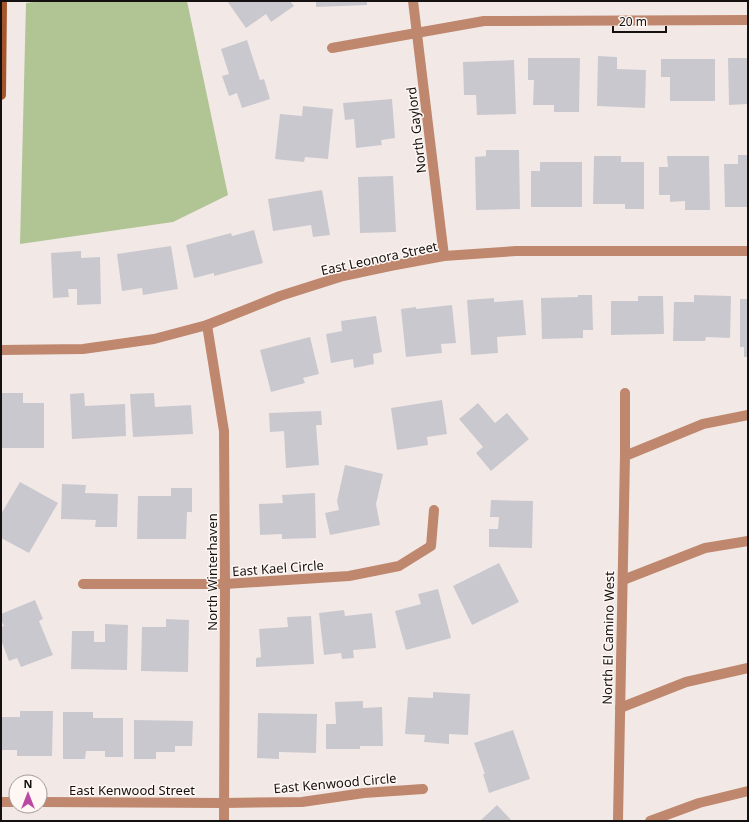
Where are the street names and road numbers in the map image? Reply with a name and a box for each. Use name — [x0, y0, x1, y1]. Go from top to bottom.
street label: North Gaylord — [402, 86, 430, 174]
street label: East Leonora Street — [319, 237, 439, 279]
street label: North Winterhaven — [203, 513, 221, 631]
street label: East Kael Circle — [232, 556, 324, 580]
street label: North El Camino West — [598, 571, 618, 705]
street label: East Kenwood Circle — [273, 769, 397, 797]
street label: East Kenwood Street — [69, 781, 195, 799]

